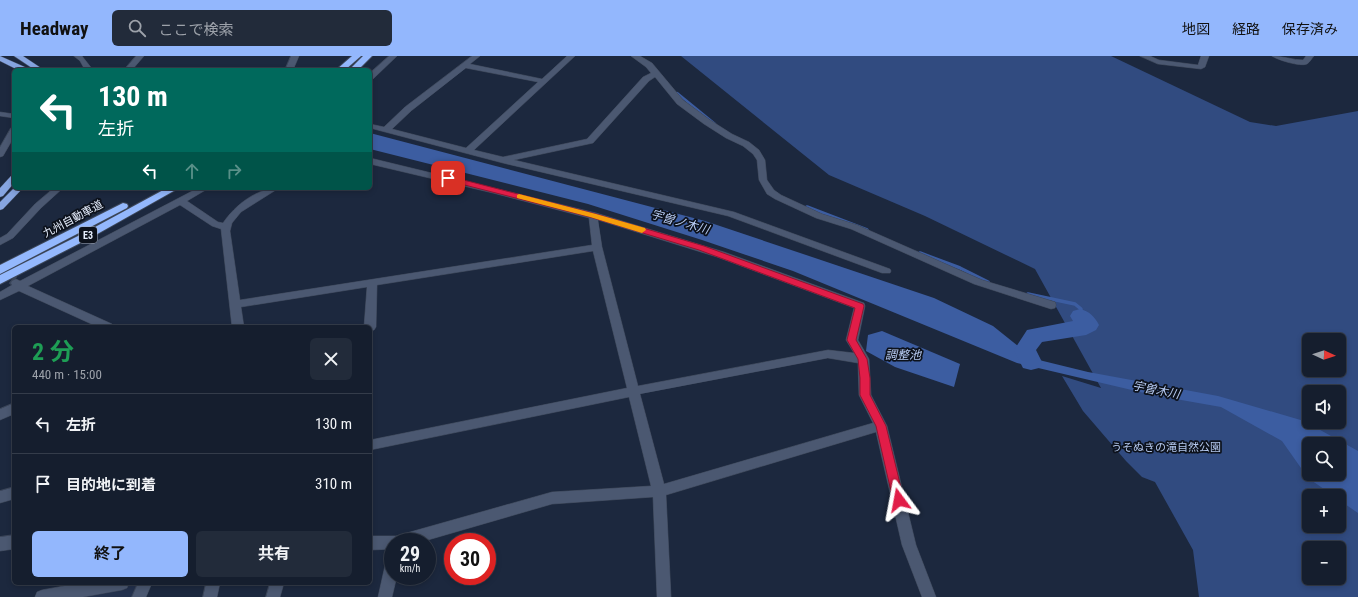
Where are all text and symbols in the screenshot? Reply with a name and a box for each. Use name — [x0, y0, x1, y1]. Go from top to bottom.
search box — [112, 10, 392, 46]
text: Headway — [20, 17, 88, 40]
icon: search — [126, 17, 148, 39]
text: ここで検索 — [158, 21, 233, 39]
text: 地図 — [1182, 21, 1210, 37]
text: 経路 — [1232, 21, 1260, 37]
text: 保存済み — [1282, 21, 1338, 37]
text: 130 m — [98, 80, 168, 113]
icon: left — [32, 84, 84, 136]
text: 左折 — [98, 118, 134, 139]
icon: left — [139, 160, 161, 182]
icon: ahead — [181, 160, 203, 182]
icon: right — [223, 160, 245, 182]
pin — [431, 161, 465, 195]
icon: arrive — [437, 167, 459, 189]
street label: 九州自動車道 — [41, 198, 105, 240]
water label: 宇曽ノ木川 — [649, 207, 713, 238]
road number: E3 — [79, 227, 97, 243]
north arrow — [1302, 333, 1346, 377]
map controls — [1302, 333, 1346, 585]
text: 2 分 — [32, 338, 74, 366]
button: close — [310, 338, 352, 380]
water label: 調整池 — [885, 348, 922, 362]
text: 440 m · 15:00 — [32, 367, 102, 382]
water label: 宇曽木川 — [1131, 379, 1183, 402]
button: sound — [1302, 385, 1346, 429]
icon: left — [32, 413, 54, 435]
text: 130 m — [315, 415, 352, 433]
text: 左折 — [66, 416, 96, 434]
button: search — [1302, 437, 1346, 481]
park label: うそぬきの滝自然公園 — [1111, 441, 1221, 454]
icon: arrive — [32, 473, 54, 495]
text: 310 m — [315, 475, 352, 493]
text: 目的地に到着 — [66, 476, 156, 494]
position arrow — [878, 479, 920, 521]
button: + — [1302, 489, 1346, 533]
button: 終了 — [32, 531, 188, 577]
button: 共有 — [196, 531, 352, 577]
speed limit sign: 30 — [444, 533, 496, 585]
button: − — [1302, 541, 1346, 585]
text: 29 — [400, 542, 420, 566]
text: km/h — [400, 563, 420, 574]

